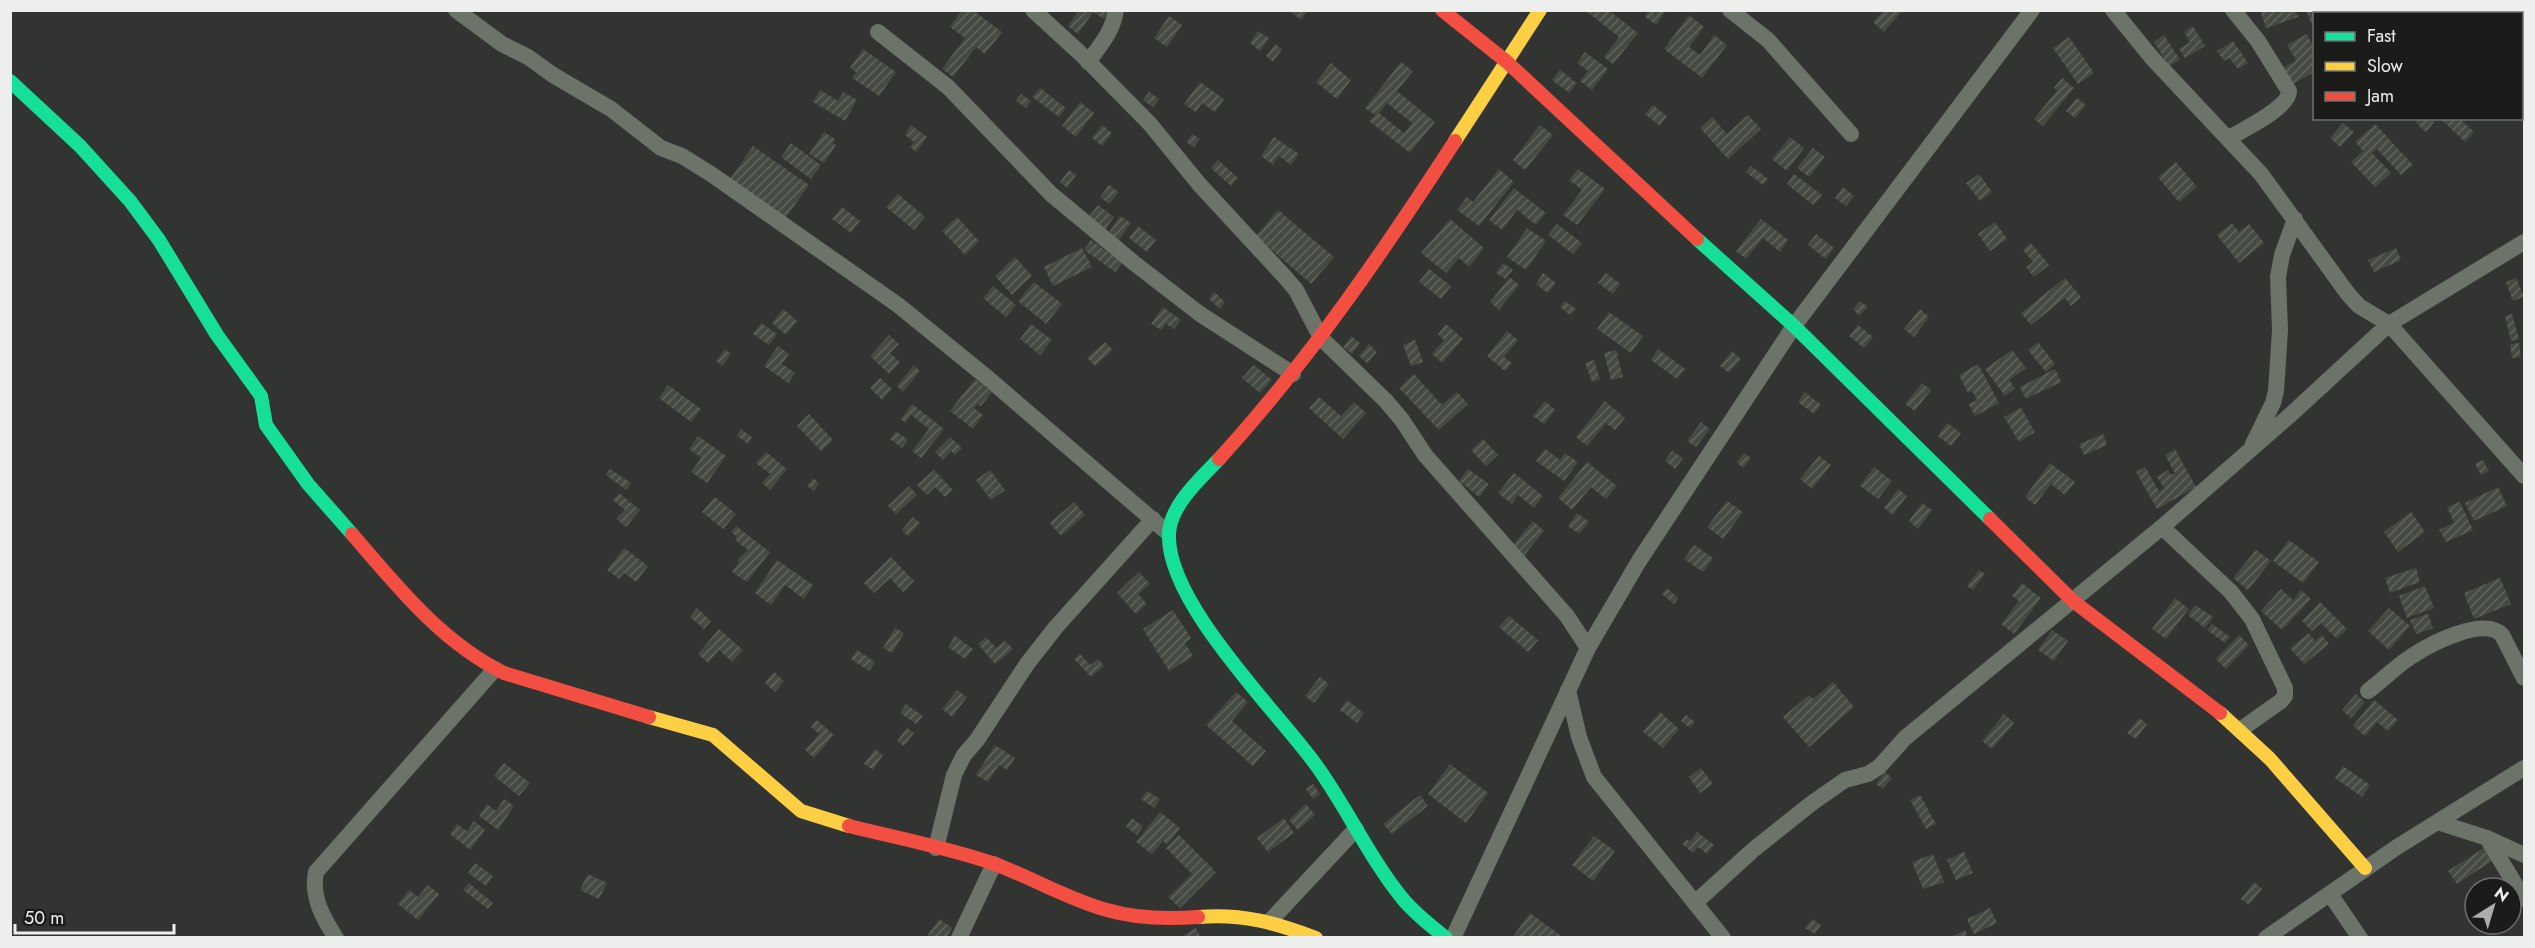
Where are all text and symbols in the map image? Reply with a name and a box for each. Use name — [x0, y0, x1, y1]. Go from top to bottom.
legend — [2313, 12, 2523, 120]
text: Fast — [2367, 23, 2396, 49]
text: Slow — [2367, 53, 2404, 79]
text: Jam — [2365, 83, 2394, 109]
north arrow — [2463, 876, 2523, 936]
text: N — [2490, 881, 2514, 907]
scale bar — [15, 897, 174, 935]
text: 50 m — [24, 905, 64, 931]

